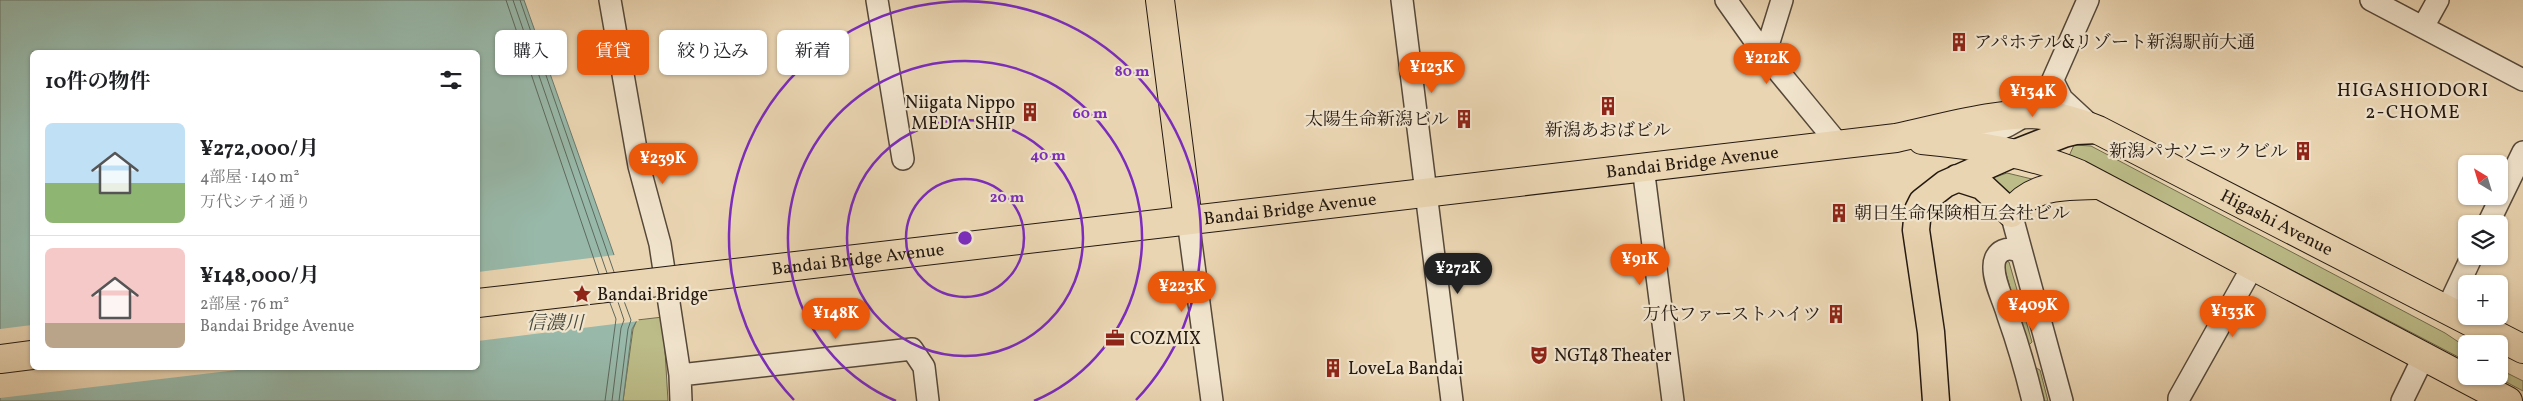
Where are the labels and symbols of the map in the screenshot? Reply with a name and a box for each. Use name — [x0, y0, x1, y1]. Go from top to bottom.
building icon: アパホテル&リゾート新潟駅前大通 — [1948, 31, 1970, 53]
place label: アパホテル&リゾート新潟駅前大通 — [1974, 31, 2255, 56]
pin: ¥212K — [1732, 42, 1802, 85]
pin: ¥123K — [1397, 52, 1467, 94]
text: 80 m — [1115, 62, 1150, 83]
pin: ¥134K — [1998, 76, 2068, 118]
district label: HIGASHIODORI 2-CHOME — [2337, 78, 2489, 126]
place label: Niigata Nippo MEDIA SHIP — [905, 91, 1015, 137]
building icon: 新潟あおばビル — [1597, 95, 1619, 117]
building icon: Niigata Nippo MEDIA SHIP — [1019, 101, 1041, 123]
text: 60 m — [1073, 104, 1108, 125]
place label: 太陽生命新潟ビル — [1305, 108, 1449, 133]
building icon: 太陽生命新潟ビル — [1453, 108, 1475, 130]
place label: 新潟あおばビル — [1545, 119, 1671, 144]
place label: 新潟パナソニックビル — [2109, 140, 2288, 165]
building icon: 新潟パナソニックビル — [2292, 140, 2314, 162]
street label: Bandai Bridge Avenue — [1605, 141, 1780, 186]
pin: ¥239K — [628, 142, 698, 185]
text: 40 m — [1030, 146, 1066, 167]
north arrow — [2458, 155, 2508, 205]
street label: Higashi Avenue — [2216, 184, 2337, 263]
text: 20 m — [990, 188, 1025, 209]
street label: Bandai Bridge Avenue — [1202, 188, 1378, 232]
building icon: 朝日生命保険相互会社ビル — [1828, 202, 1850, 224]
place label: 朝日生命保険相互会社ビル — [1854, 202, 2070, 227]
centre of rings — [956, 229, 974, 247]
street label: Bandai Bridge Avenue — [770, 238, 946, 283]
pin: ¥91K — [1610, 244, 1670, 286]
pin: ¥272K — [1423, 252, 1493, 295]
pin: ¥223K — [1147, 270, 1217, 313]
place icon: Bandai Bridge — [571, 283, 593, 305]
place label: Bandai Bridge — [597, 283, 708, 308]
pin: ¥409K — [1998, 290, 2068, 332]
pin: ¥133K — [2198, 296, 2268, 338]
pin: ¥148K — [801, 298, 871, 340]
place label: 万代ファーストハイツ — [1643, 303, 1821, 328]
building icon: 万代ファーストハイツ — [1825, 303, 1847, 325]
water label: 信濃川 — [526, 311, 585, 337]
office icon: COZMIX — [1104, 327, 1126, 349]
place label: COZMIX — [1130, 327, 1201, 352]
theatre icon: NGT48 Theater — [1528, 344, 1550, 366]
place label: NGT48 Theater — [1554, 344, 1672, 369]
building icon: LoveLa Bandai — [1322, 357, 1344, 379]
place label: LoveLa Bandai — [1348, 357, 1463, 382]

